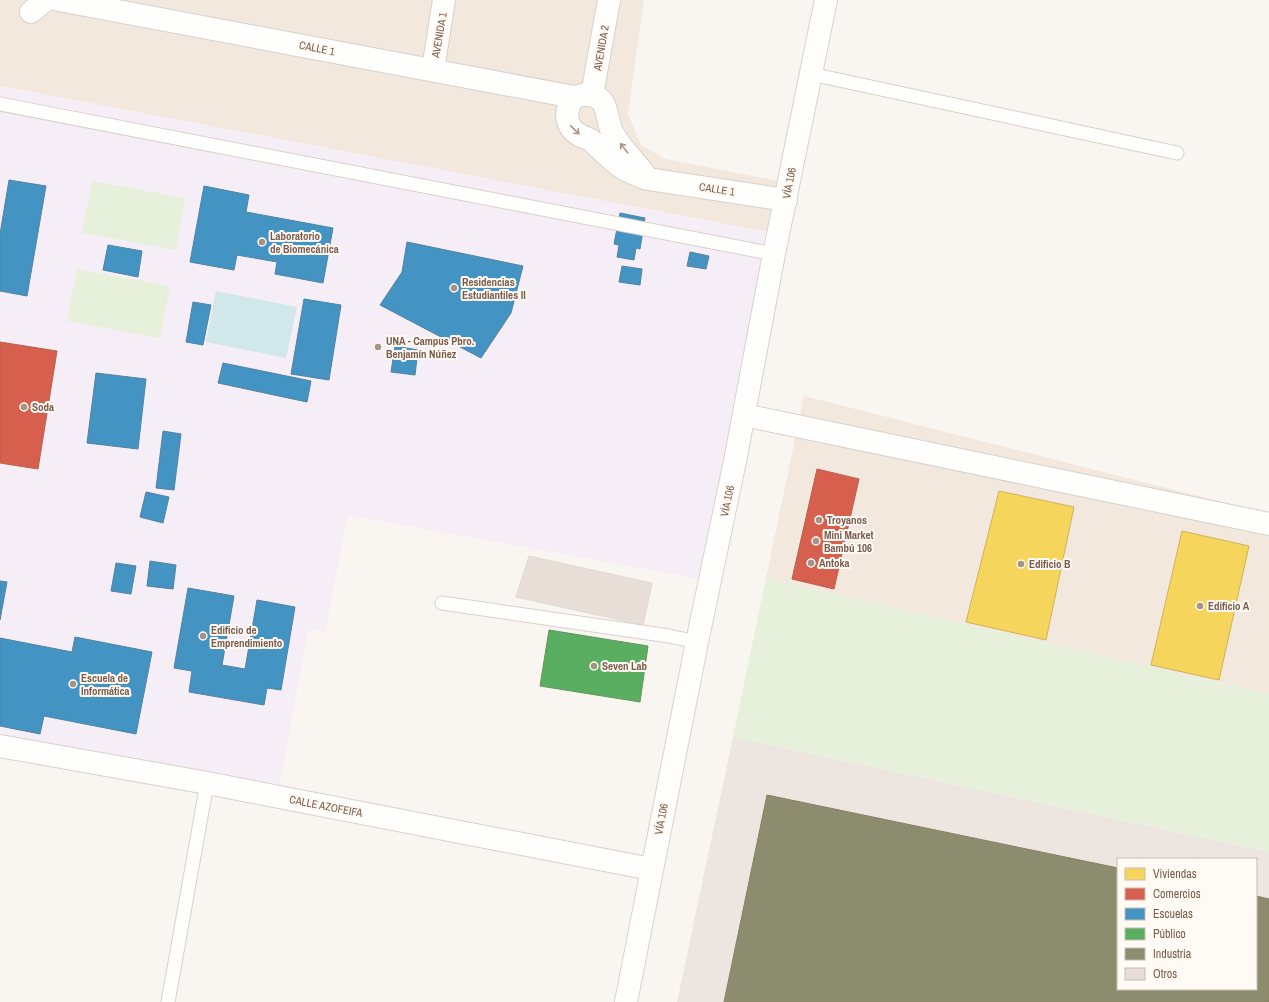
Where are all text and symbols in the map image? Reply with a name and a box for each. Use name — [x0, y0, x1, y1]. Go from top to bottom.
street label: AVENIDA 1 — [428, 11, 450, 60]
street label: AVENIDA 2 — [590, 24, 612, 73]
street label: CALLE 1 — [298, 38, 336, 58]
one-way arrow — [570, 126, 580, 135]
one-way arrow — [620, 143, 629, 153]
street label: VÍA 106 — [779, 166, 799, 200]
street label: CALLE 1 — [698, 179, 736, 199]
place label: Laboratorio de Biomecánica — [270, 229, 339, 256]
marker: Laboratorio de Biomecánica — [257, 237, 267, 247]
place label: Residencias Estudiantiles II — [462, 275, 526, 302]
marker: Residencias Estudiantiles II — [449, 283, 459, 293]
place label: UNA - Campus Pbro. Benjamín Núñez — [386, 334, 475, 361]
marker: UNA - Campus Pbro. Benjamín Núñez — [373, 342, 383, 352]
place label: Soda — [32, 400, 54, 414]
marker: Soda — [19, 402, 29, 412]
street label: VÍA 106 — [717, 484, 737, 518]
place label: Troyanos — [827, 513, 867, 527]
marker: Troyanos — [814, 515, 824, 525]
place label: Mini Market Bambú 106 — [824, 528, 874, 555]
marker: Mini Market Bambú 106 — [811, 536, 821, 546]
place label: Antoka — [819, 556, 850, 570]
place label: Edificio B — [1029, 557, 1071, 571]
marker: Antoka — [806, 558, 816, 568]
marker: Edificio B — [1016, 559, 1026, 569]
place label: Edificio A — [1208, 599, 1250, 613]
marker: Edificio A — [1195, 601, 1205, 611]
place label: Edificio de Emprendimiento — [211, 623, 283, 650]
marker: Edificio de Emprendimiento — [198, 631, 208, 641]
place label: Seven Lab — [602, 659, 648, 673]
marker: Seven Lab — [589, 661, 599, 671]
place label: Escuela de Informática — [81, 671, 130, 698]
marker: Escuela de Informática — [68, 679, 78, 689]
street label: CALLE AZOFEIFA — [288, 792, 365, 820]
street label: VÍA 106 — [651, 802, 671, 836]
legend — [1117, 858, 1257, 990]
text: Viviendas — [1153, 866, 1197, 882]
text: Comercios — [1153, 886, 1201, 902]
text: Escuelas — [1153, 906, 1193, 922]
text: Público — [1153, 926, 1186, 942]
text: Industria — [1153, 946, 1192, 962]
text: Otros — [1153, 966, 1177, 982]

